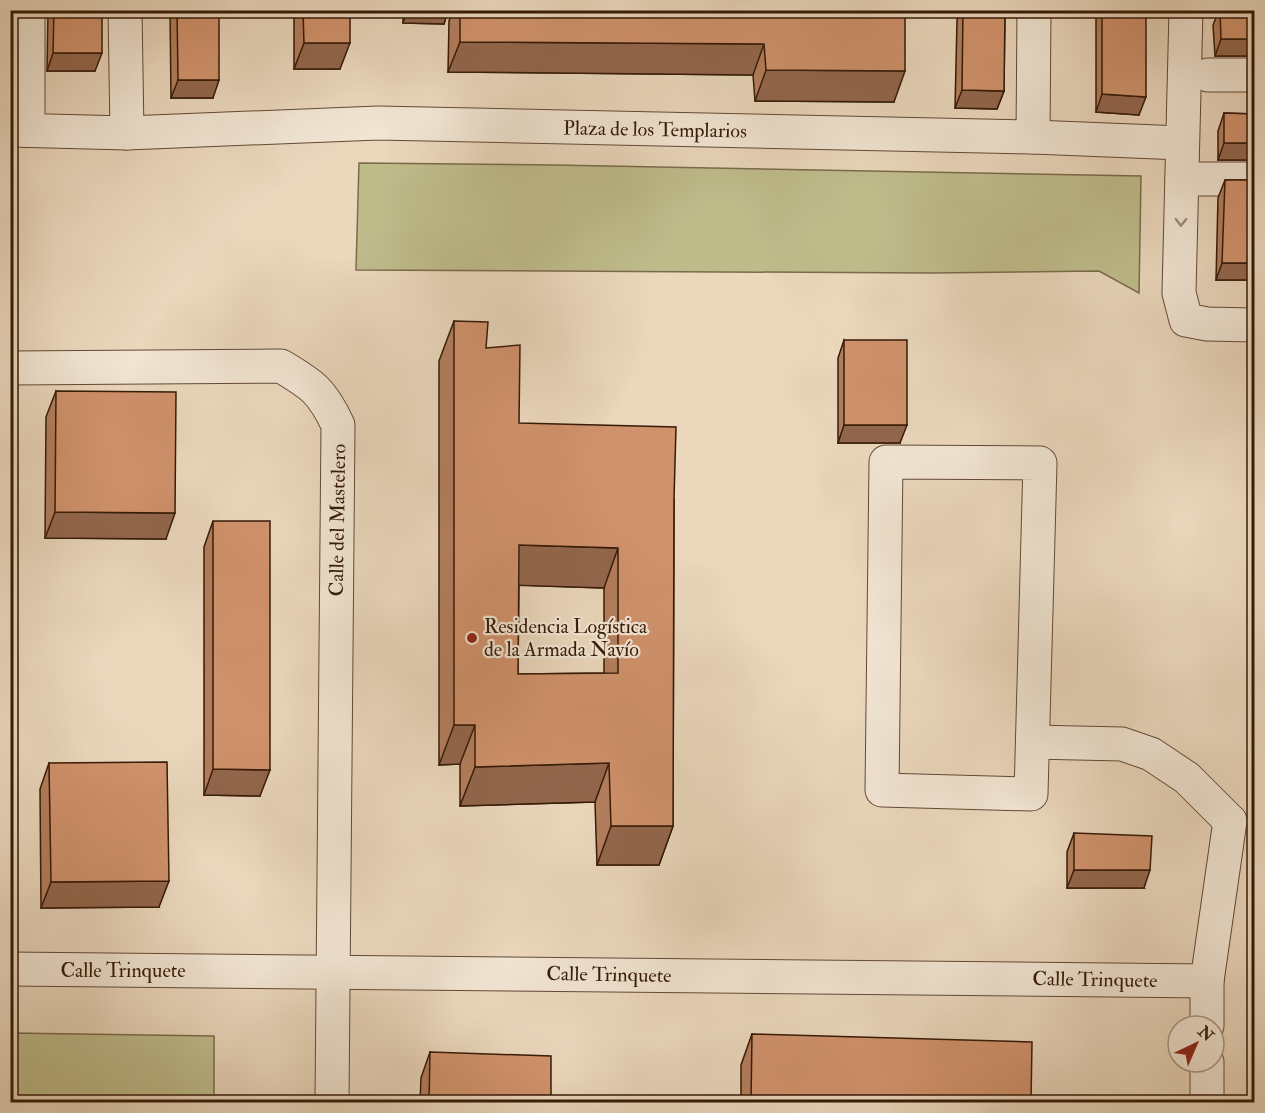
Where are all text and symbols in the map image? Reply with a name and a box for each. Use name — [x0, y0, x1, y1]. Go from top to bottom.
street label: Plaza de los Templarios — [563, 115, 747, 145]
one-way arrow — [1175, 218, 1187, 227]
street label: Calle del Mastelero — [324, 443, 351, 597]
place label: Residencia Logística de la Armada Navío — [484, 614, 648, 662]
marker: Residencia Logística de la Armada Navío — [465, 631, 479, 645]
street label: Calle Trinquete — [60, 958, 186, 983]
street label: Calle Trinquete — [546, 961, 672, 988]
street label: Calle Trinquete — [1032, 966, 1158, 993]
north arrow — [1166, 1014, 1226, 1074]
text: N — [1193, 1021, 1218, 1047]

